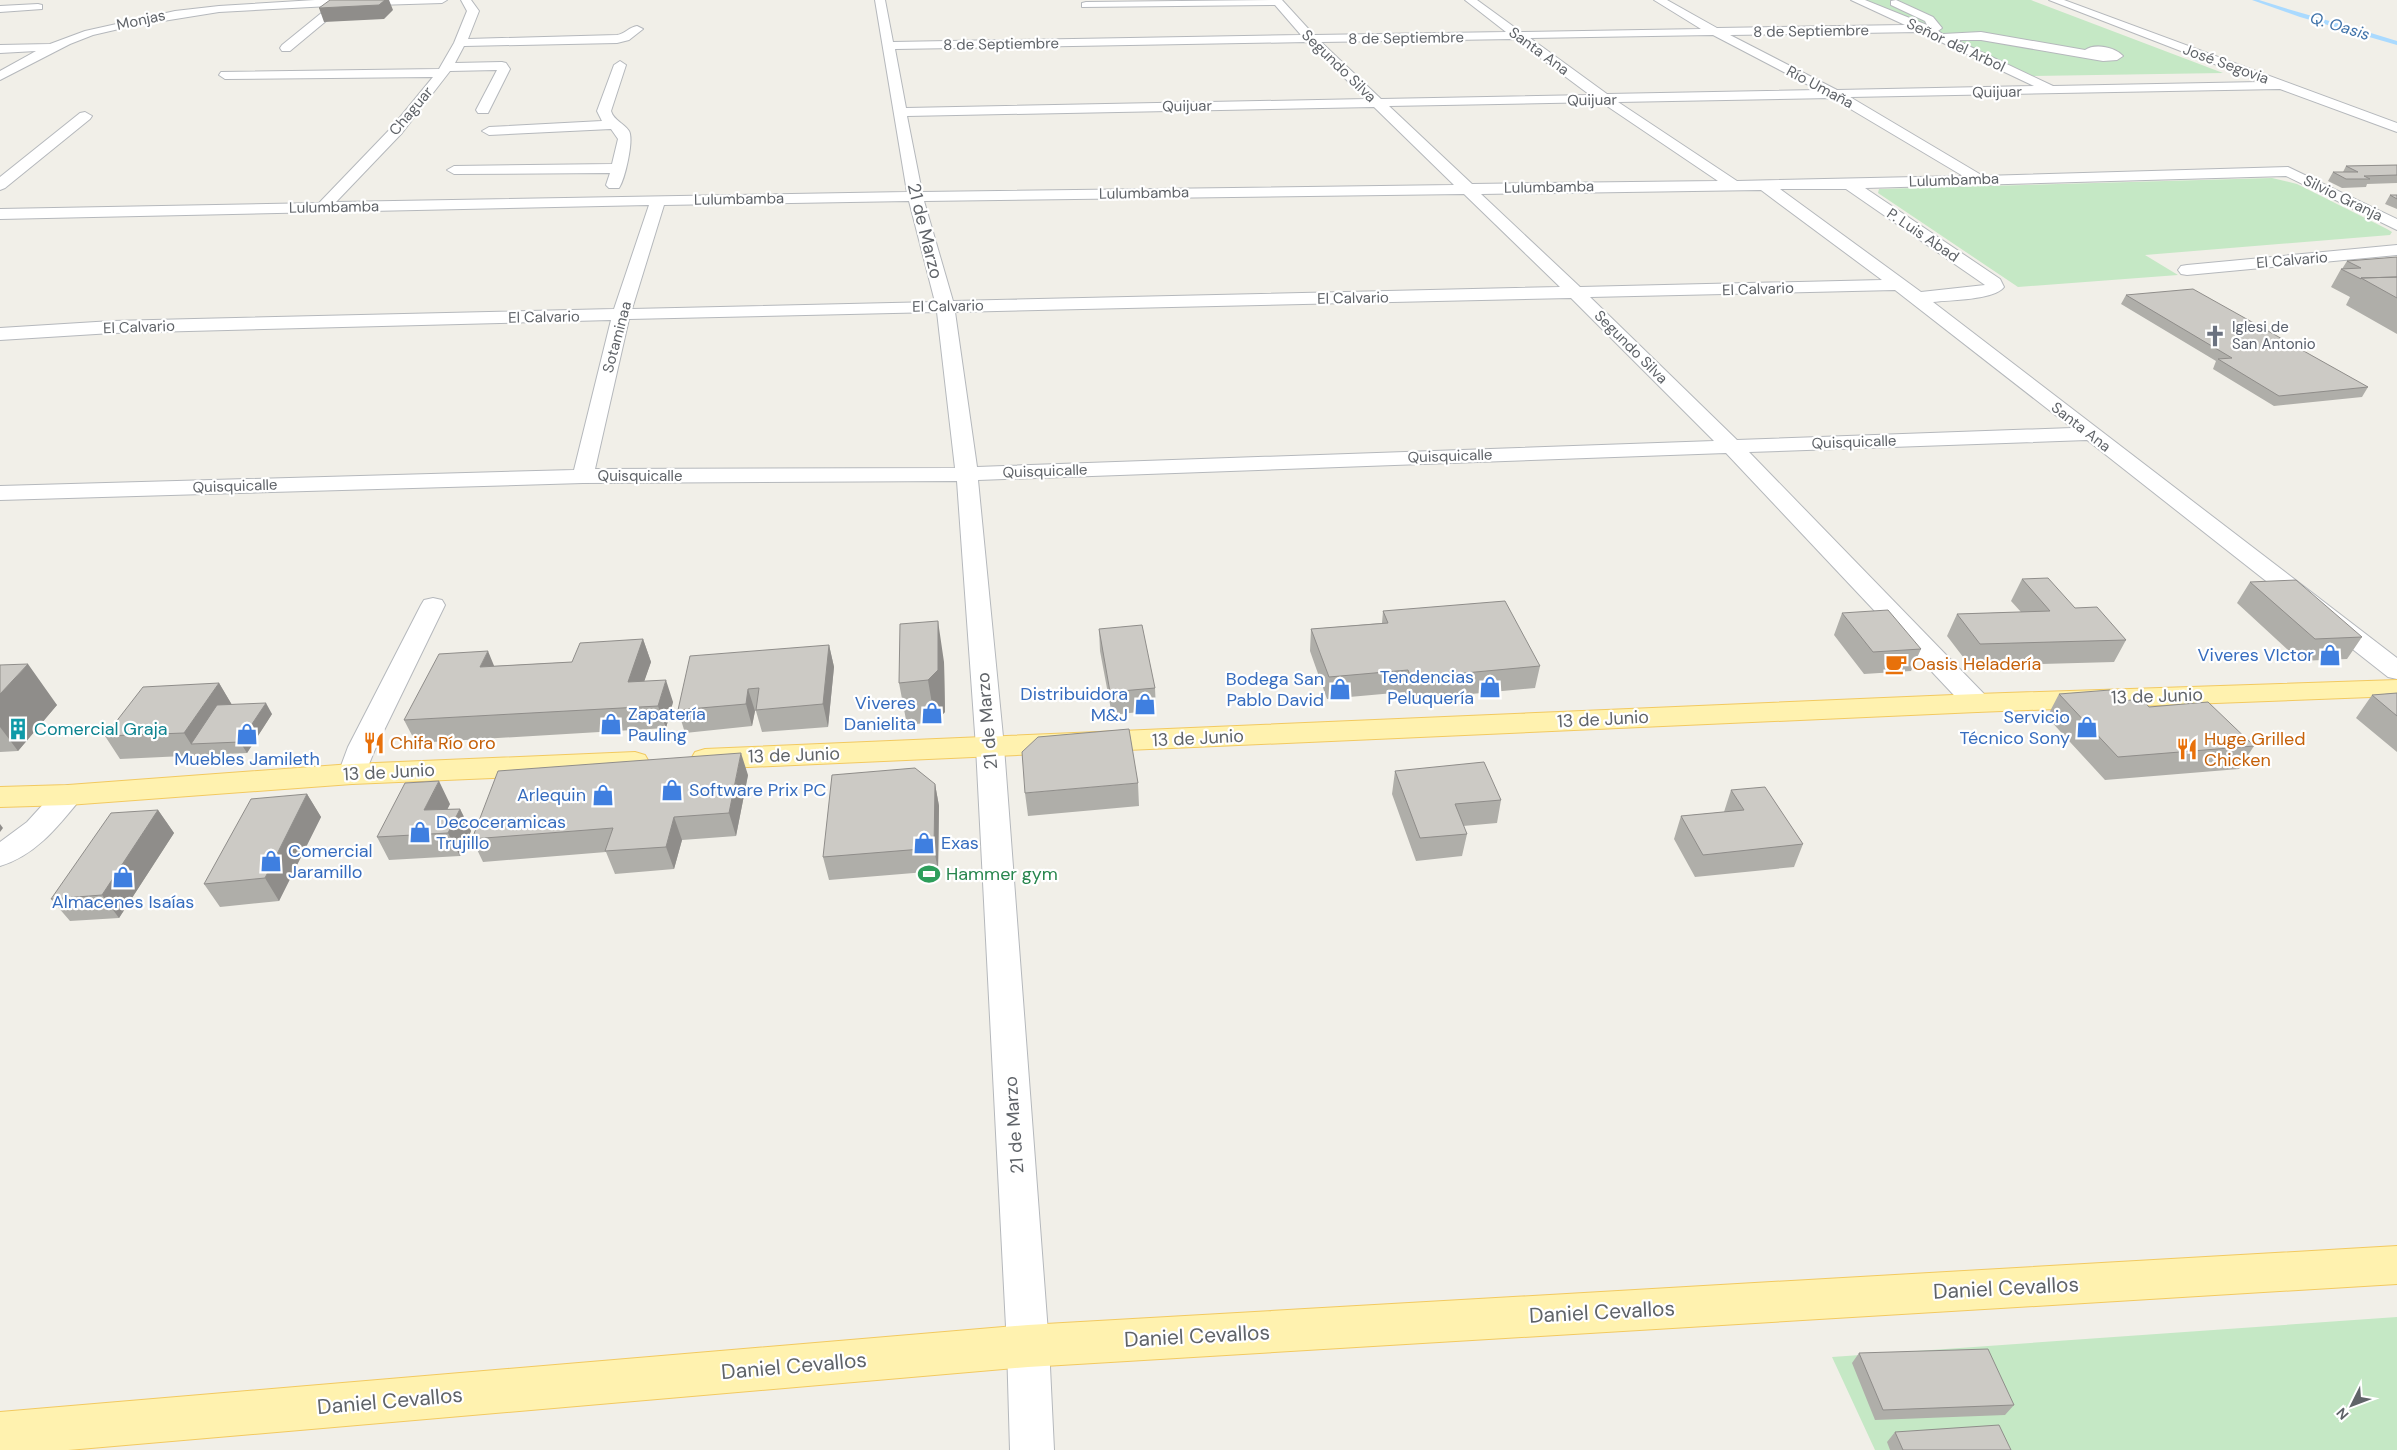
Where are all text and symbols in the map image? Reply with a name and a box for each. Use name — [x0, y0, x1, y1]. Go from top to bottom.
street label: Monjas — [115, 5, 167, 35]
water label: Q. Oasis — [2307, 7, 2373, 45]
street label: Señor del Arbol — [1903, 13, 2009, 77]
street label: 8 de Septiembre — [1753, 20, 1869, 42]
street label: Santa Ana — [1505, 22, 1573, 80]
street label: Segundo Silva — [1297, 25, 1381, 107]
street label: 8 de Septiembre — [1348, 27, 1464, 49]
street label: 8 de Septiembre — [943, 33, 1059, 55]
street label: José Segovia — [2180, 39, 2272, 89]
street label: Río Umaña — [1783, 61, 1857, 113]
street label: Chaguar — [385, 82, 438, 140]
street label: Quijuar — [1972, 82, 2022, 102]
street label: Quijuar — [1567, 90, 1617, 110]
street label: Quijuar — [1162, 96, 1212, 116]
street label: Lulumbamba — [1909, 168, 1999, 192]
street label: Silvio Granja — [2300, 170, 2386, 226]
street label: Lulumbamba — [1504, 176, 1594, 198]
street label: 21 de Marzo — [902, 181, 948, 281]
street label: Lulumbamba — [1099, 182, 1189, 204]
street label: Lulumbamba — [694, 188, 784, 210]
street label: Lulumbamba — [289, 196, 379, 218]
street label: P. Luis Abad — [1883, 203, 1963, 267]
street label: El Calvario — [2255, 247, 2329, 273]
street label: El Calvario — [1722, 278, 1794, 300]
street label: El Calvario — [1317, 287, 1389, 309]
street label: El Calvario — [912, 295, 984, 317]
street label: Sotaminaa — [598, 299, 636, 375]
street label: El Calvario — [508, 306, 580, 328]
street label: Segundo Silva — [1590, 306, 1672, 388]
street label: El Calvario — [103, 316, 175, 338]
place label: Iglesi de San Antonio — [2232, 317, 2316, 354]
church icon: Iglesi de San Antonio — [2202, 323, 2228, 349]
street label: Santa Ana — [2047, 397, 2115, 457]
street label: Quisquicalle — [1811, 431, 1897, 453]
street label: Quisquicalle — [1407, 445, 1493, 467]
street label: Quisquicalle — [1002, 460, 1088, 482]
street label: Quisquicalle — [598, 466, 682, 486]
street label: Quisquicalle — [192, 475, 278, 497]
shop icon: Viveres VIctor — [2317, 642, 2343, 668]
place label: Viveres VIctor — [2198, 643, 2314, 667]
cafe icon: Oasis Heladería — [1883, 651, 1909, 677]
place label: Oasis Heladería — [1912, 652, 2041, 676]
place label: Tendencias Peluquería — [1380, 665, 1474, 710]
place label: Bodega San Pablo David — [1226, 667, 1324, 712]
street label: 21 de Marzo — [971, 671, 1003, 771]
shop icon: Tendencias Peluquería — [1477, 674, 1503, 700]
shop icon: Bodega San Pablo David — [1327, 676, 1353, 702]
place label: Distribuidora M&J — [1020, 682, 1128, 727]
street label: 13 de Junio — [2111, 682, 2203, 710]
place label: Viveres Danielita — [844, 691, 916, 736]
shop icon: Distribuidora M&J — [1132, 691, 1158, 717]
shop icon: Viveres Danielita — [919, 700, 945, 726]
place label: Zapatería Pauling — [628, 702, 706, 747]
street label: 13 de Junio — [1556, 705, 1650, 733]
place label: Servicio Técnico Sony — [1959, 705, 2070, 750]
shop icon: Zapatería Pauling — [598, 711, 624, 737]
shop icon: Servicio Técnico Sony — [2074, 714, 2100, 740]
building icon: Comercial Graja — [5, 716, 31, 742]
place label: Comercial Graja — [34, 717, 168, 741]
shop icon: Muebles Jamileth — [234, 721, 260, 747]
street label: 13 de Junio — [1151, 724, 1245, 752]
place label: Huge Grilled Chicken — [2204, 727, 2305, 772]
restaurant icon: Chifa Río oro — [361, 730, 387, 756]
place label: Chifa Río oro — [390, 731, 496, 755]
restaurant icon: Huge Grilled Chicken — [2174, 736, 2200, 762]
street label: 13 de Junio — [748, 741, 840, 769]
place label: Muebles Jamileth — [174, 747, 320, 771]
street label: 13 de Junio — [342, 758, 436, 786]
shop icon: Software Prix PC — [659, 777, 685, 803]
place label: Software Prix PC — [689, 778, 826, 802]
shop icon: Arlequin — [590, 782, 616, 808]
place label: Arlequin — [517, 783, 586, 807]
place label: Decoceramicas Trujillo — [436, 810, 566, 855]
shop icon: Decoceramicas Trujillo — [407, 819, 433, 845]
shop icon: Exas — [911, 830, 937, 856]
place label: Exas — [941, 831, 979, 855]
place label: Comercial Jaramillo — [288, 839, 373, 884]
shop icon: Comercial Jaramillo — [258, 848, 284, 874]
sports icon: Hammer gym — [916, 861, 942, 887]
place label: Hammer gym — [946, 862, 1058, 886]
shop icon: Almacenes Isaías — [110, 864, 136, 890]
place label: Almacenes Isaías — [52, 890, 194, 914]
street label: 21 de Marzo — [999, 1075, 1029, 1175]
street label: Daniel Cevallos — [1932, 1270, 2080, 1306]
street label: Daniel Cevallos — [1528, 1294, 1676, 1330]
street label: Daniel Cevallos — [1123, 1318, 1271, 1354]
street label: Daniel Cevallos — [720, 1346, 868, 1386]
north arrow — [2327, 1380, 2377, 1430]
street label: Daniel Cevallos — [316, 1381, 464, 1421]
text: N — [2332, 1404, 2352, 1424]

